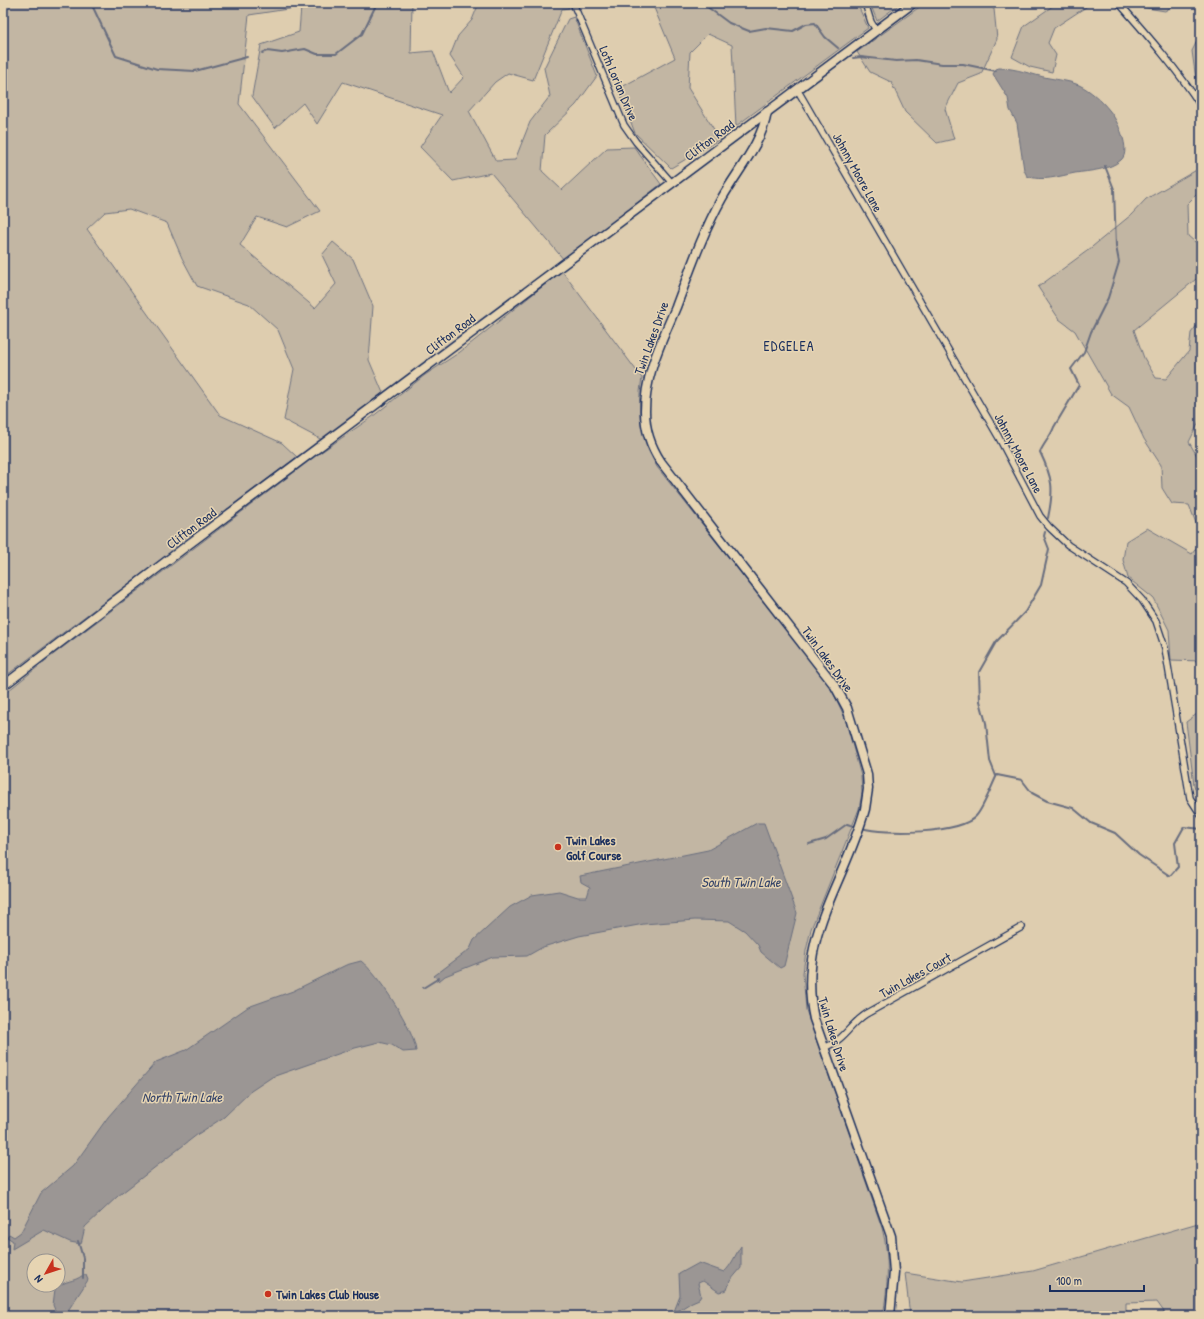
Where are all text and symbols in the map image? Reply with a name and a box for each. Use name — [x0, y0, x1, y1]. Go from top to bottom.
street label: Loth Lorian Drive — [595, 43, 643, 123]
street label: Clifton Road — [680, 115, 738, 165]
street label: Johnny Moore Lane — [829, 129, 887, 215]
street label: Twin Lakes Drive — [629, 299, 673, 377]
street label: Clifton Road — [421, 309, 479, 359]
district label: EDGELEA — [764, 336, 814, 355]
street label: Johnny Moore Lane — [990, 410, 1048, 496]
street label: Clifton Road — [162, 503, 220, 553]
street label: Twin Lakes Drive — [798, 623, 858, 695]
place label: Twin Lakes Golf Course — [565, 831, 622, 864]
marker: Twin Lakes Golf Course — [553, 842, 563, 852]
water label: South Twin Lake — [701, 872, 782, 891]
street label: Twin Lakes Court — [876, 948, 955, 1002]
street label: Twin Lakes Drive — [814, 995, 854, 1073]
water label: North Twin Lake — [142, 1087, 224, 1106]
north arrow — [26, 1253, 66, 1293]
scale bar — [1050, 1267, 1144, 1293]
text: 100 m — [1056, 1272, 1082, 1289]
text: N — [31, 1273, 46, 1286]
place label: Twin Lakes Club House — [275, 1285, 380, 1303]
marker: Twin Lakes Club House — [263, 1289, 273, 1299]

